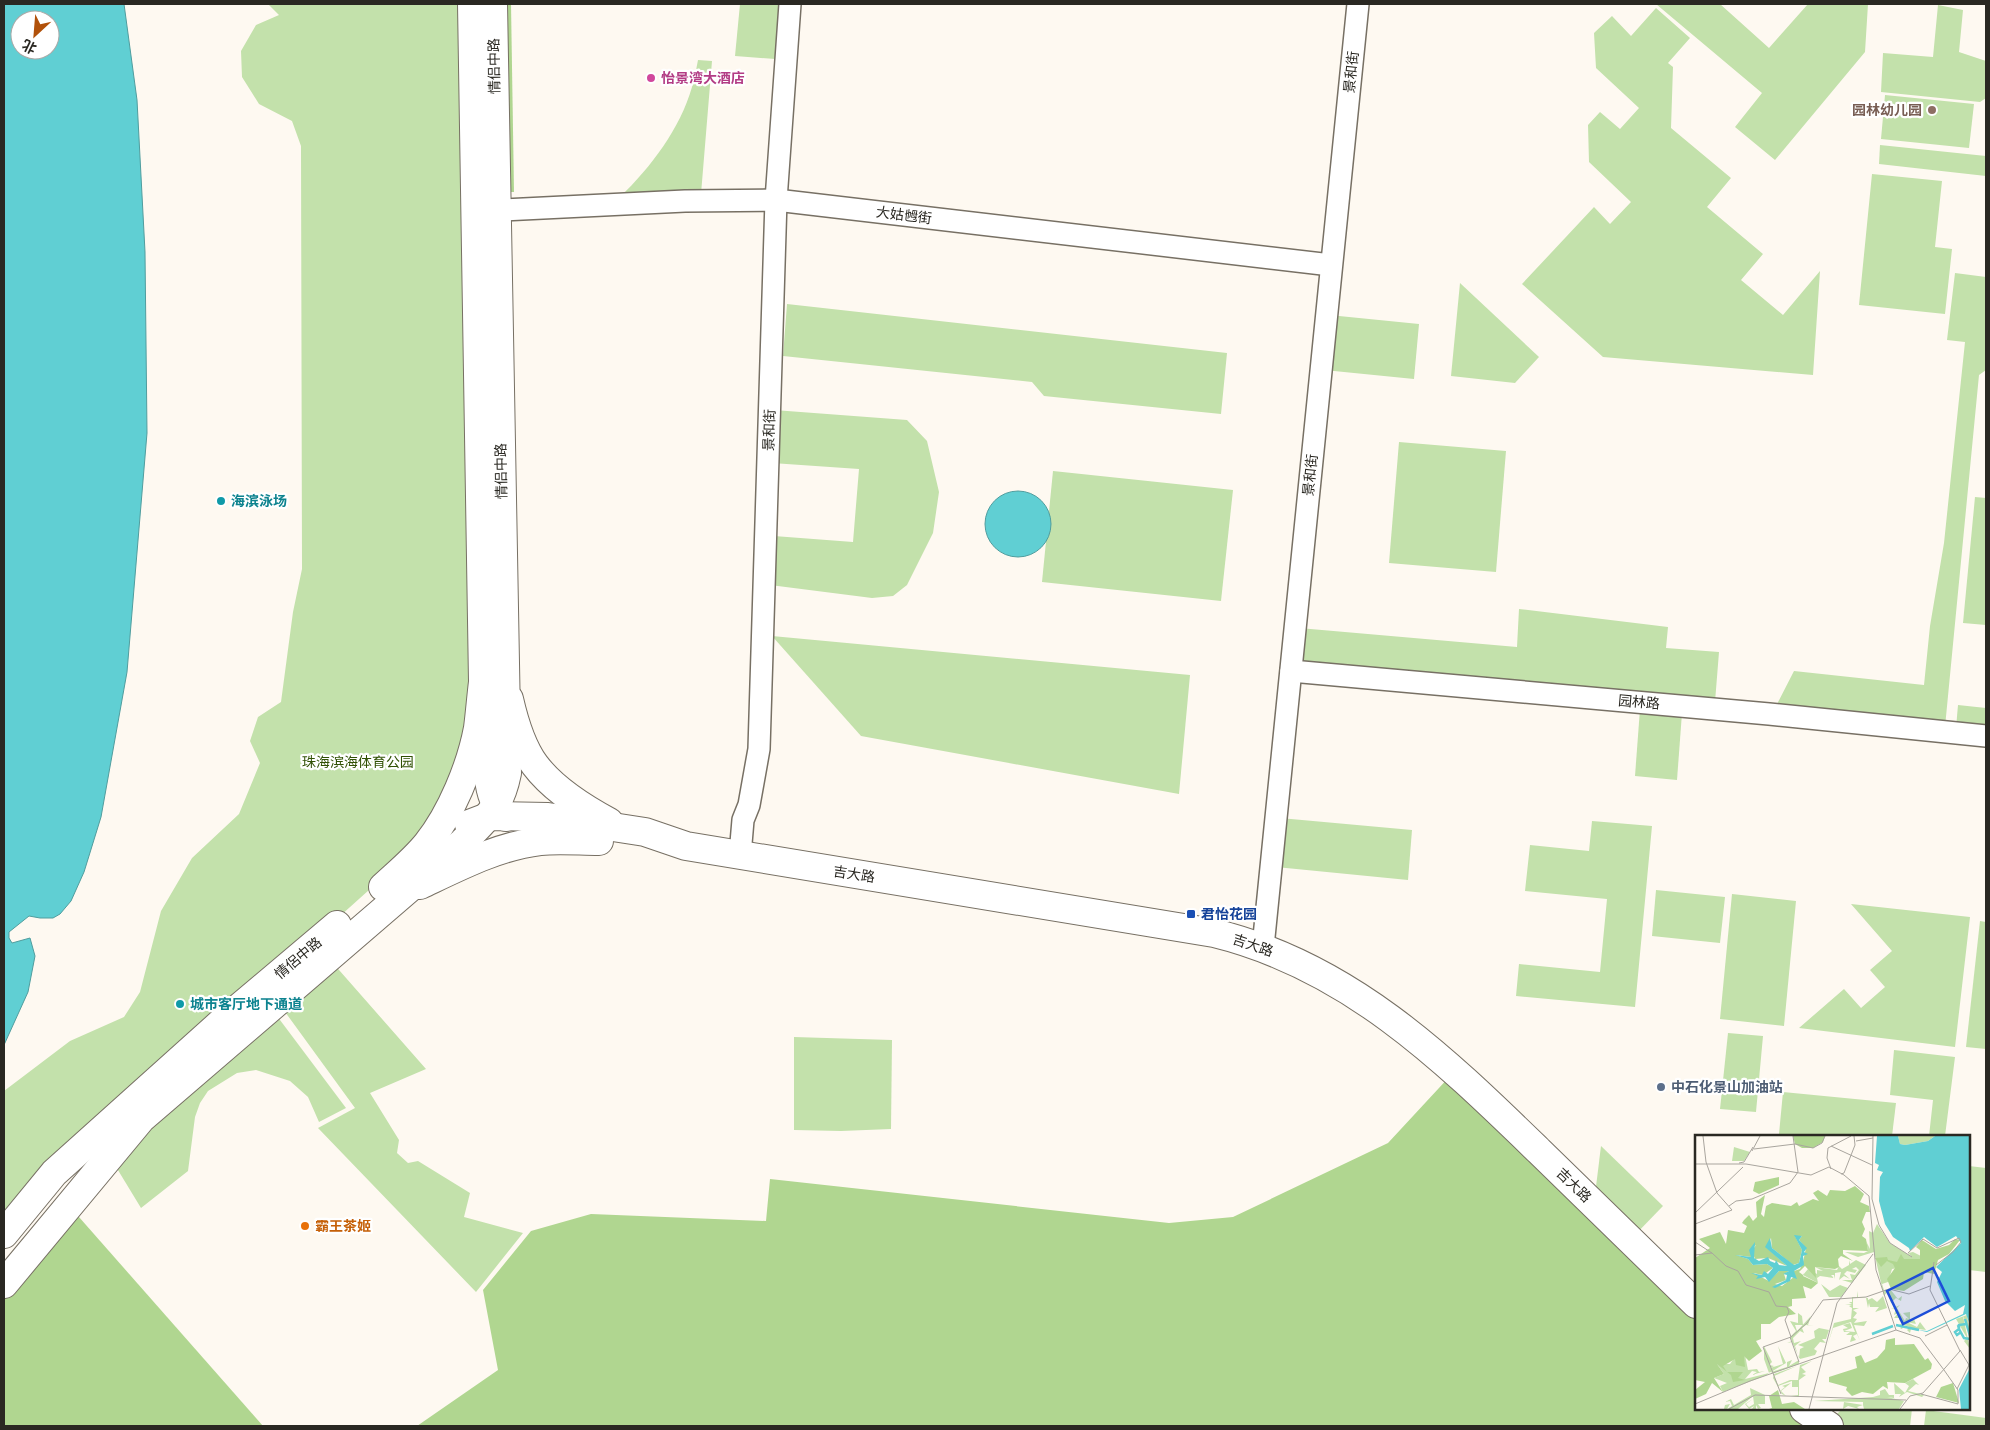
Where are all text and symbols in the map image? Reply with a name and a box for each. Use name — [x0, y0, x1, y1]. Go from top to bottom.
north arrow — [10, 10, 60, 60]
text: 北 — [20, 36, 39, 57]
street label: 情侣中路 — [486, 38, 502, 94]
street label: 景和街 — [1341, 50, 1361, 94]
place label: 怡景湾大酒店 — [661, 70, 745, 86]
marker: 怡景湾大酒店 — [645, 72, 657, 84]
place label: 园林幼儿园 — [1852, 102, 1922, 118]
marker: 园林幼儿园 — [1926, 104, 1938, 116]
street label: 大姑乸街 — [875, 204, 933, 226]
street label: 景和街 — [760, 409, 778, 451]
street label: 情侣中路 — [493, 443, 509, 499]
street label: 景和街 — [1300, 453, 1320, 497]
place label: 海滨泳场 — [231, 493, 287, 509]
marker: 海滨泳场 — [215, 495, 227, 507]
street label: 园林路 — [1617, 692, 1661, 712]
park label: 珠海滨海体育公园 — [302, 754, 414, 770]
street label: 吉大路 — [832, 863, 876, 885]
place label: 君怡花园 — [1201, 906, 1257, 922]
marker: 君怡花园 — [1185, 908, 1197, 920]
street label: 吉大路 — [1231, 931, 1275, 959]
street label: 情侶中路 — [271, 934, 325, 982]
place label: 城市客厅地下通道 — [190, 996, 302, 1012]
marker: 城市客厅地下通道 — [174, 998, 186, 1010]
place label: 中石化景山加油站 — [1671, 1079, 1783, 1095]
marker: 中石化景山加油站 — [1655, 1081, 1667, 1093]
inset map — [1695, 1135, 1970, 1410]
street label: 吉大路 — [1553, 1165, 1595, 1205]
place label: 霸王茶姬 — [315, 1218, 371, 1234]
marker: 霸王茶姬 — [299, 1220, 311, 1232]

